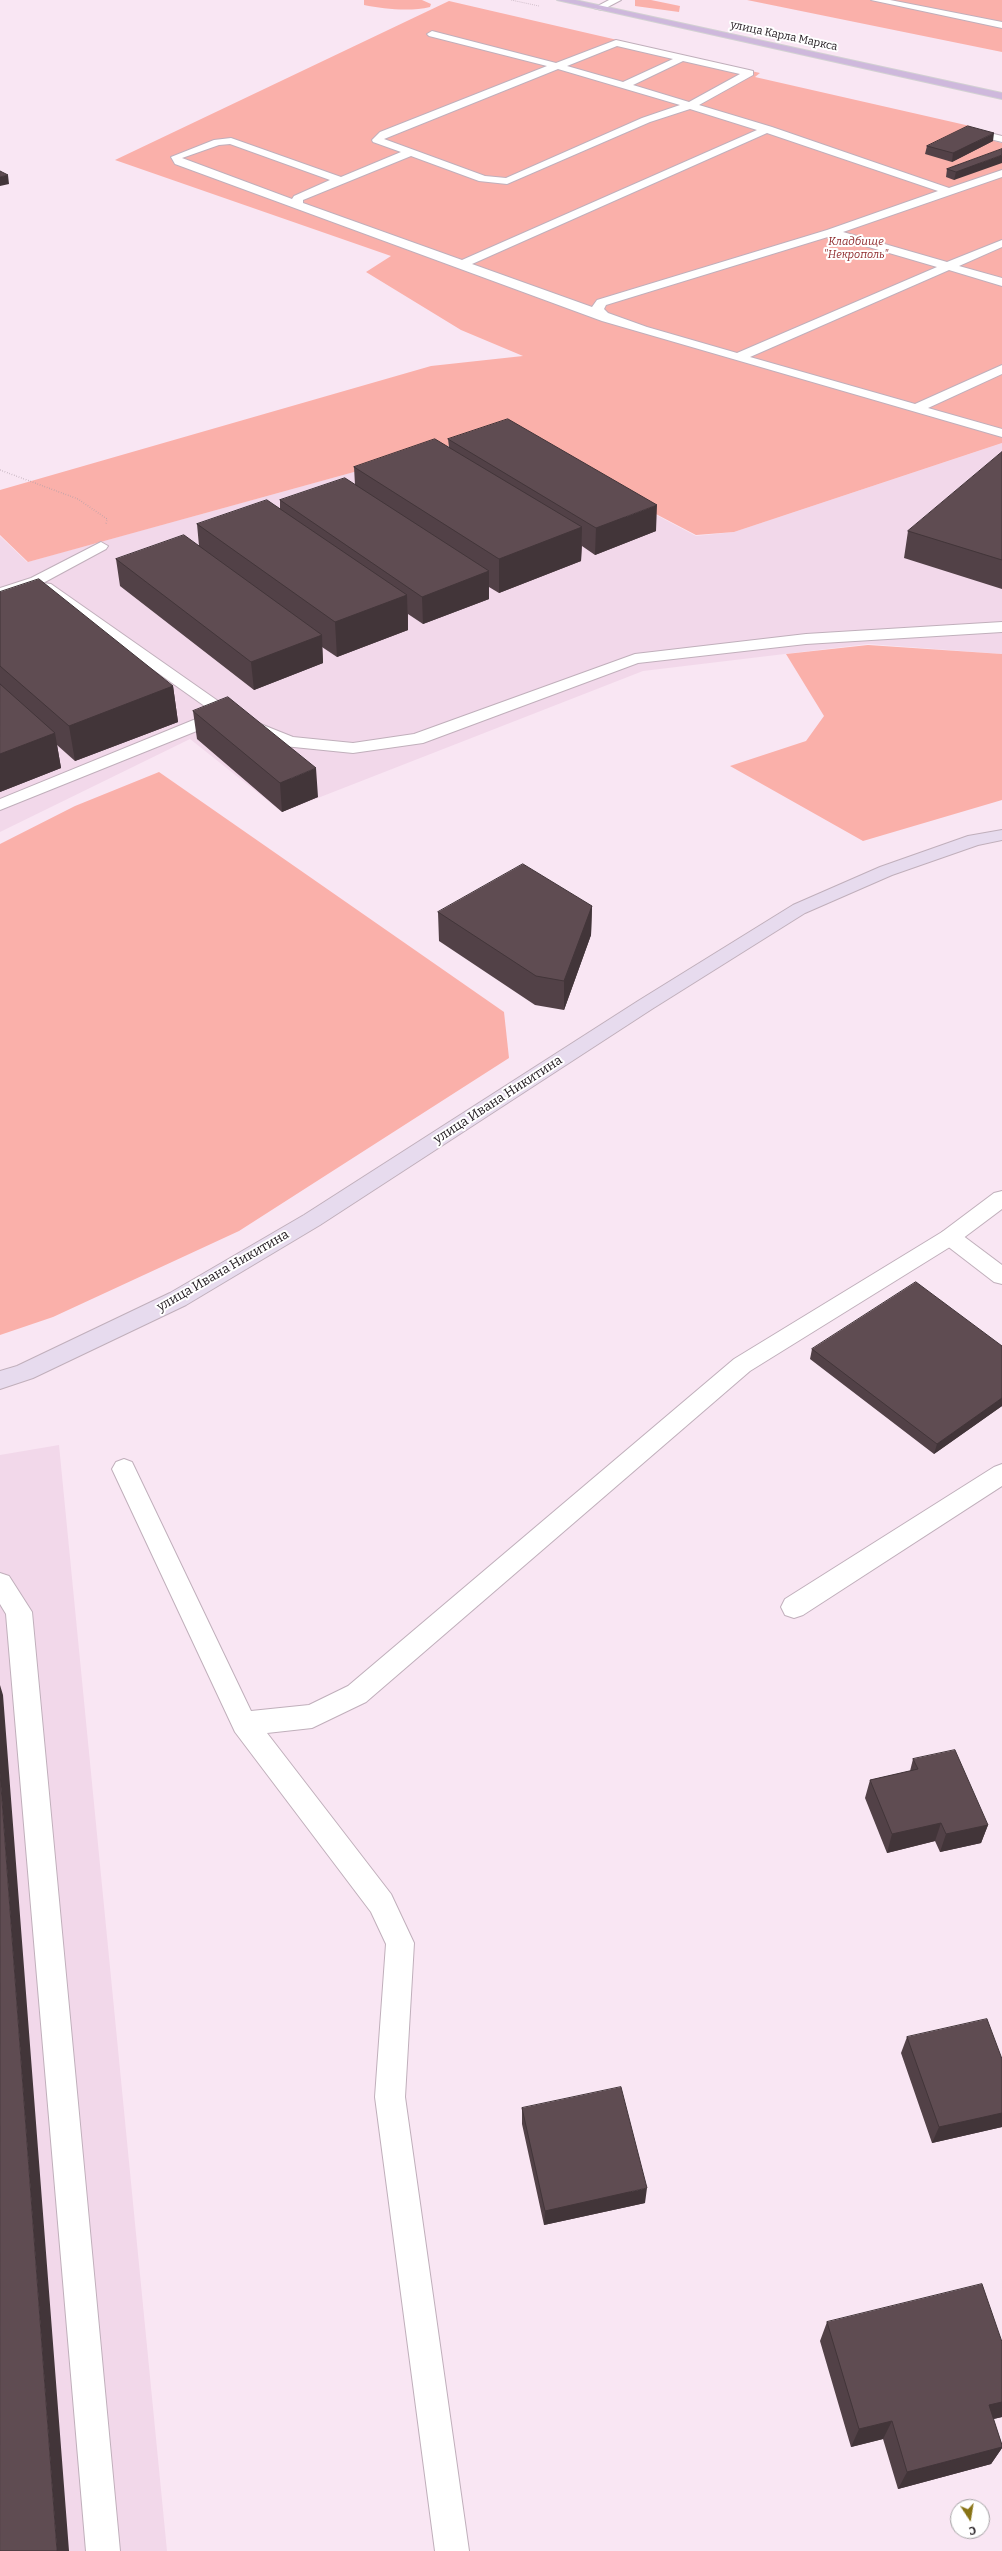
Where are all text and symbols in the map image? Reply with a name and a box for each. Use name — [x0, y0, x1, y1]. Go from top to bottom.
street label: улица Карла Маркса — [729, 18, 839, 54]
park label: Кладбище "Некрополь" — [824, 235, 888, 261]
street label: улица Ивана Никитина — [431, 1053, 565, 1147]
street label: улица Ивана Никитина — [154, 1227, 292, 1315]
north arrow — [950, 2499, 990, 2539]
text: С — [968, 2523, 977, 2537]

